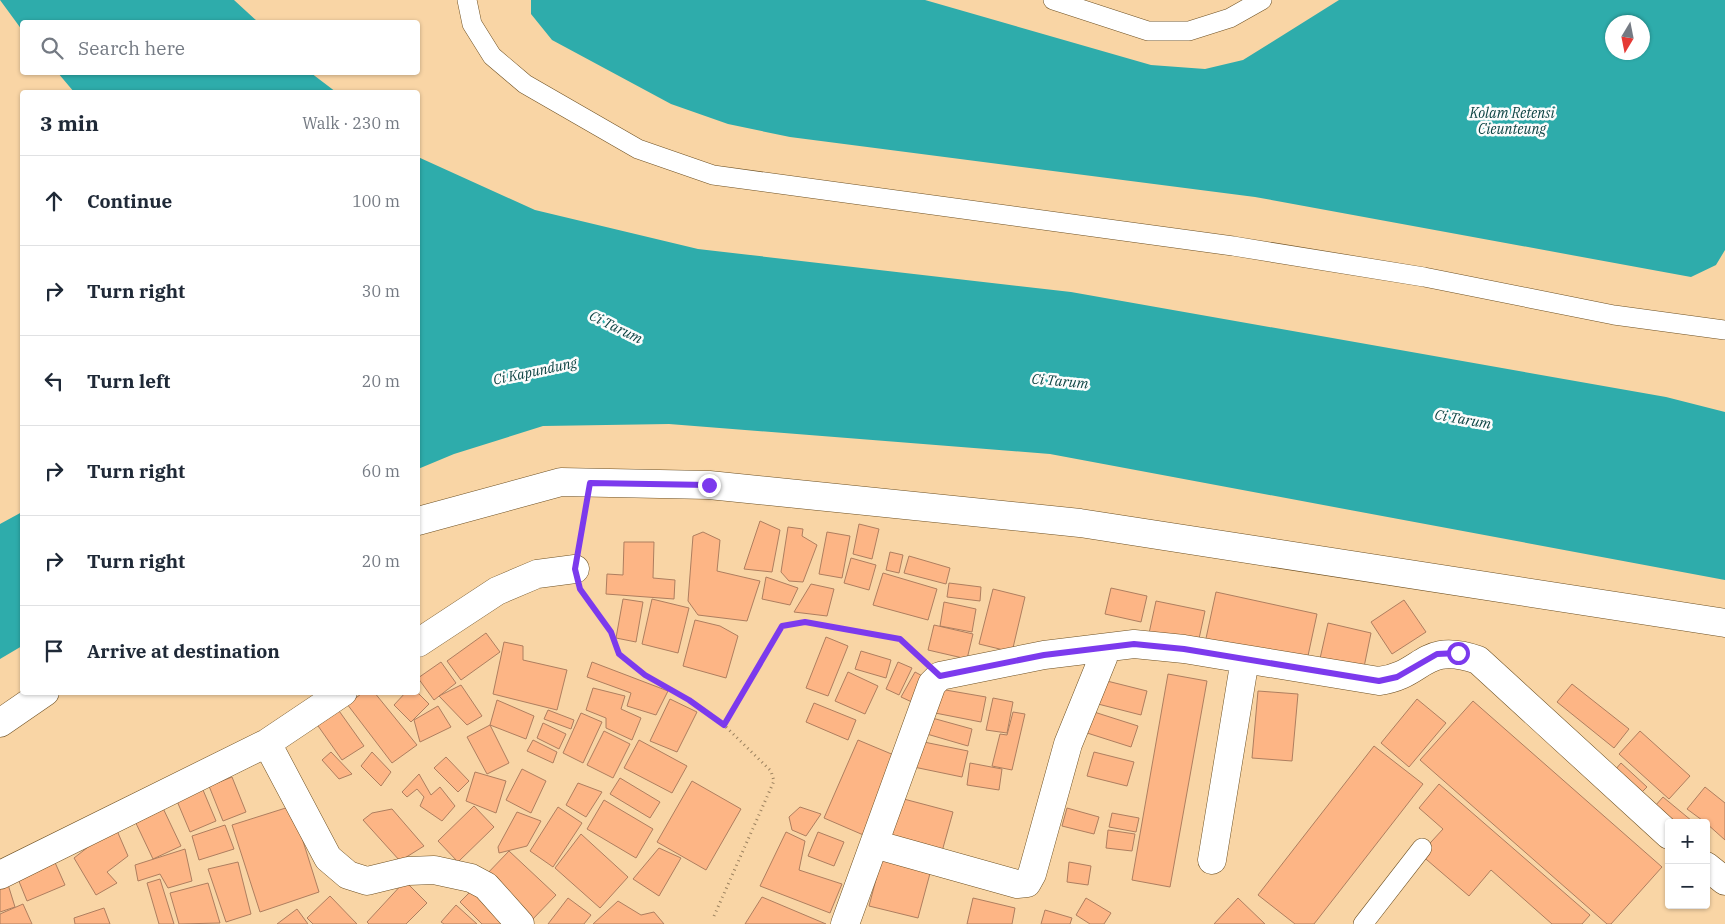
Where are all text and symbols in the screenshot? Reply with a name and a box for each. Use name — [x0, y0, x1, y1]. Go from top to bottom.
north arrow — [1605, 15, 1650, 60]
search box — [20, 20, 420, 75]
icon: search — [38, 34, 66, 62]
text: Search here — [78, 36, 185, 60]
water label: Kolam Retensi Cieunteung — [1468, 104, 1555, 138]
text: 3 min — [40, 109, 99, 137]
text: Walk · 230 m — [302, 113, 400, 133]
icon: ahead — [40, 187, 68, 215]
text: Continue — [87, 189, 172, 213]
text: 100 m — [352, 191, 400, 211]
icon: right — [40, 277, 68, 305]
text: Turn right — [87, 279, 185, 303]
text: 30 m — [362, 281, 400, 301]
water label: Ci Tarum — [586, 306, 646, 348]
water label: Ci Kapundung — [491, 353, 579, 389]
icon: left — [40, 367, 68, 395]
text: Turn left — [87, 369, 170, 393]
water label: Ci Tarum — [1031, 370, 1089, 392]
text: 20 m — [362, 371, 400, 391]
water label: Ci Tarum — [1433, 405, 1493, 433]
icon: right — [40, 457, 68, 485]
text: Turn right — [87, 459, 185, 483]
text: 60 m — [362, 461, 400, 481]
route end — [698, 474, 721, 497]
icon: right — [40, 547, 68, 575]
text: Turn right — [87, 549, 185, 573]
text: 20 m — [362, 551, 400, 571]
icon: arrive — [40, 637, 68, 665]
text: Arrive at destination — [87, 639, 280, 663]
route start — [1447, 642, 1470, 665]
map controls — [1665, 819, 1710, 909]
button: + — [1665, 819, 1710, 864]
button: − — [1665, 864, 1710, 909]

